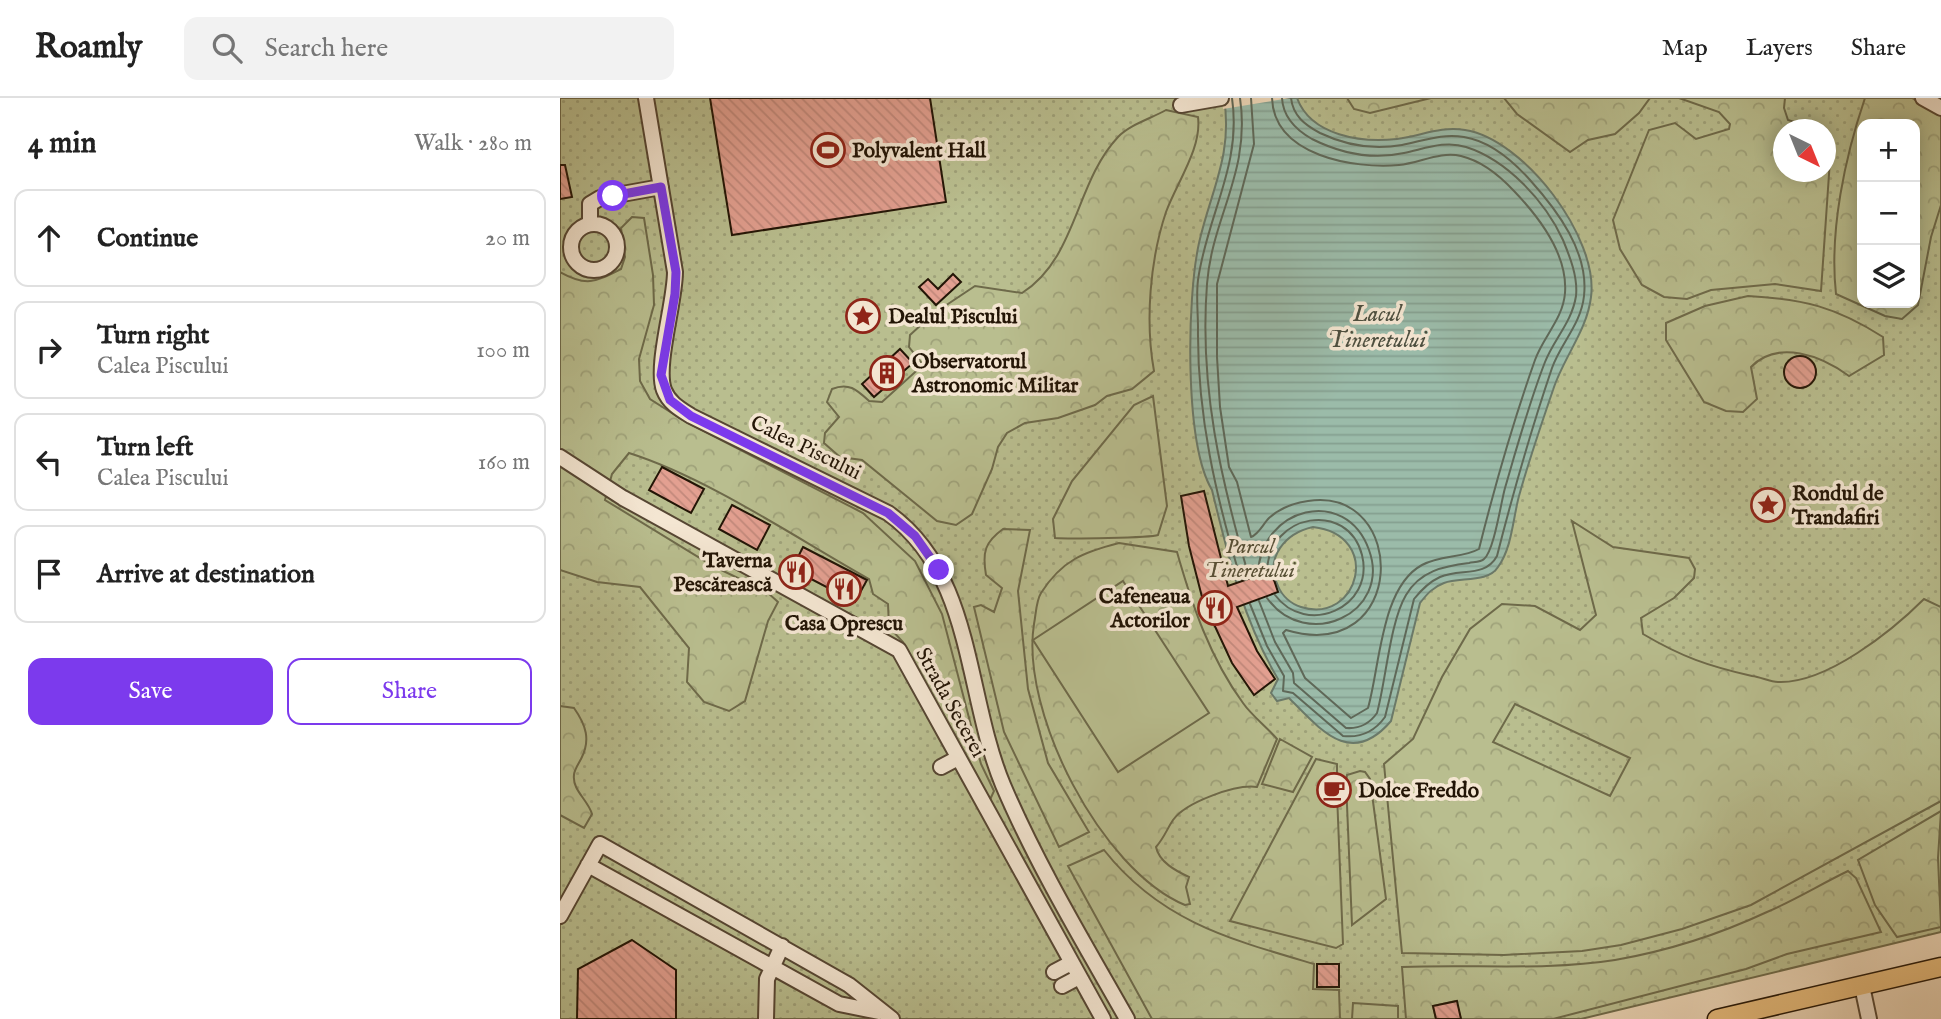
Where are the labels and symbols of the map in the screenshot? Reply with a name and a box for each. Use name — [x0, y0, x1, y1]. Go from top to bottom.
north arrow — [1773, 119, 1836, 182]
sports icon: Polyvalent Hall — [809, 131, 847, 169]
place label: Polyvalent Hall — [852, 138, 987, 165]
route start — [597, 180, 628, 211]
place icon: Dealul Piscului — [844, 297, 882, 335]
water label: Lacul Tineretului — [1328, 300, 1428, 355]
place label: Dealul Piscului — [888, 304, 1018, 331]
place label: Observatorul Astronomic Militar — [911, 349, 1079, 400]
building icon: Observatorul Astronomic Militar — [868, 354, 906, 392]
street label: Calea Piscului — [745, 410, 865, 487]
place label: Rondul de Trandafiri — [1791, 481, 1884, 532]
place icon: Rondul de Trandafiri — [1749, 486, 1787, 524]
park label: Parcul Tineretului — [1205, 534, 1297, 585]
place label: Taverna Pescărească — [673, 548, 773, 599]
restaurant icon: Taverna Pescărească — [777, 553, 815, 591]
route end — [923, 554, 954, 585]
restaurant icon: Casa Oprescu — [825, 570, 863, 608]
place label: Cafeneaua Actorilor — [1099, 584, 1191, 635]
restaurant icon: Cafeneaua Actorilor — [1196, 589, 1234, 627]
place label: Casa Oprescu — [785, 611, 903, 638]
street label: Strada Secerei — [908, 643, 991, 762]
cafe icon: Dolce Freddo — [1315, 771, 1353, 809]
place label: Dolce Freddo — [1358, 778, 1480, 805]

